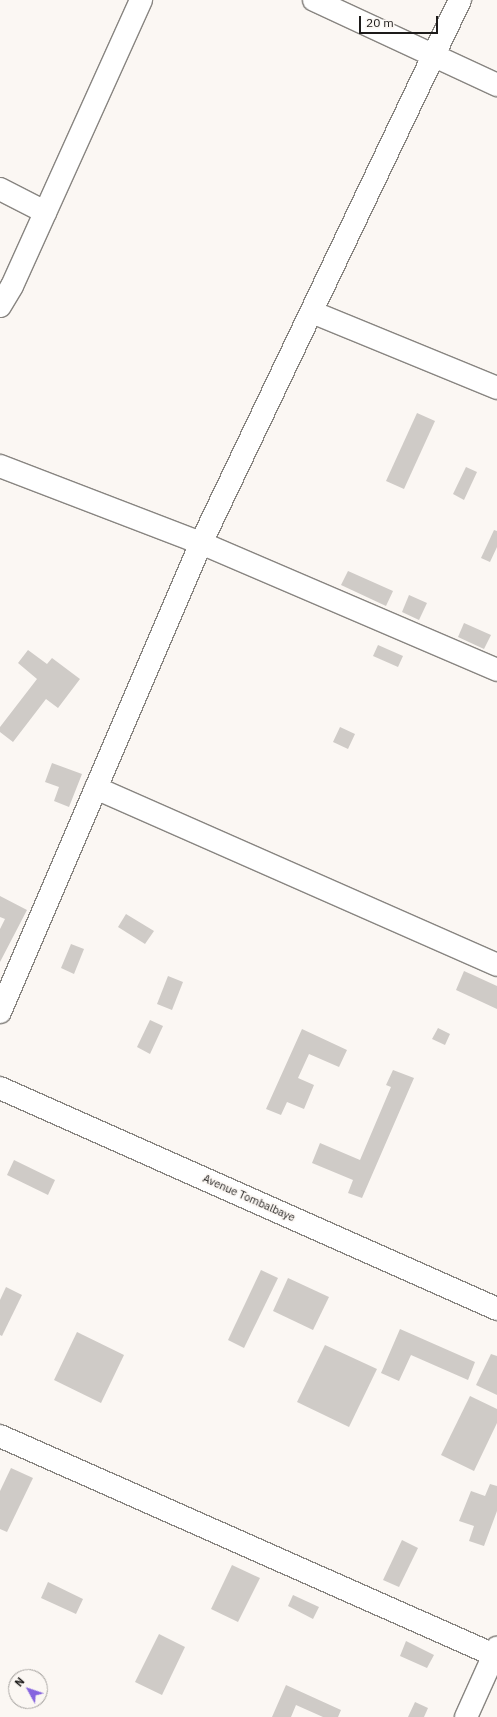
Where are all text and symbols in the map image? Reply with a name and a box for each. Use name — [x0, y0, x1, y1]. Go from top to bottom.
scale bar — [361, 8, 440, 34]
text: 20 m — [366, 15, 394, 30]
street label: Avenue Tombalbaye — [201, 1172, 297, 1224]
north arrow — [8, 1669, 48, 1709]
text: N — [12, 1674, 27, 1689]

